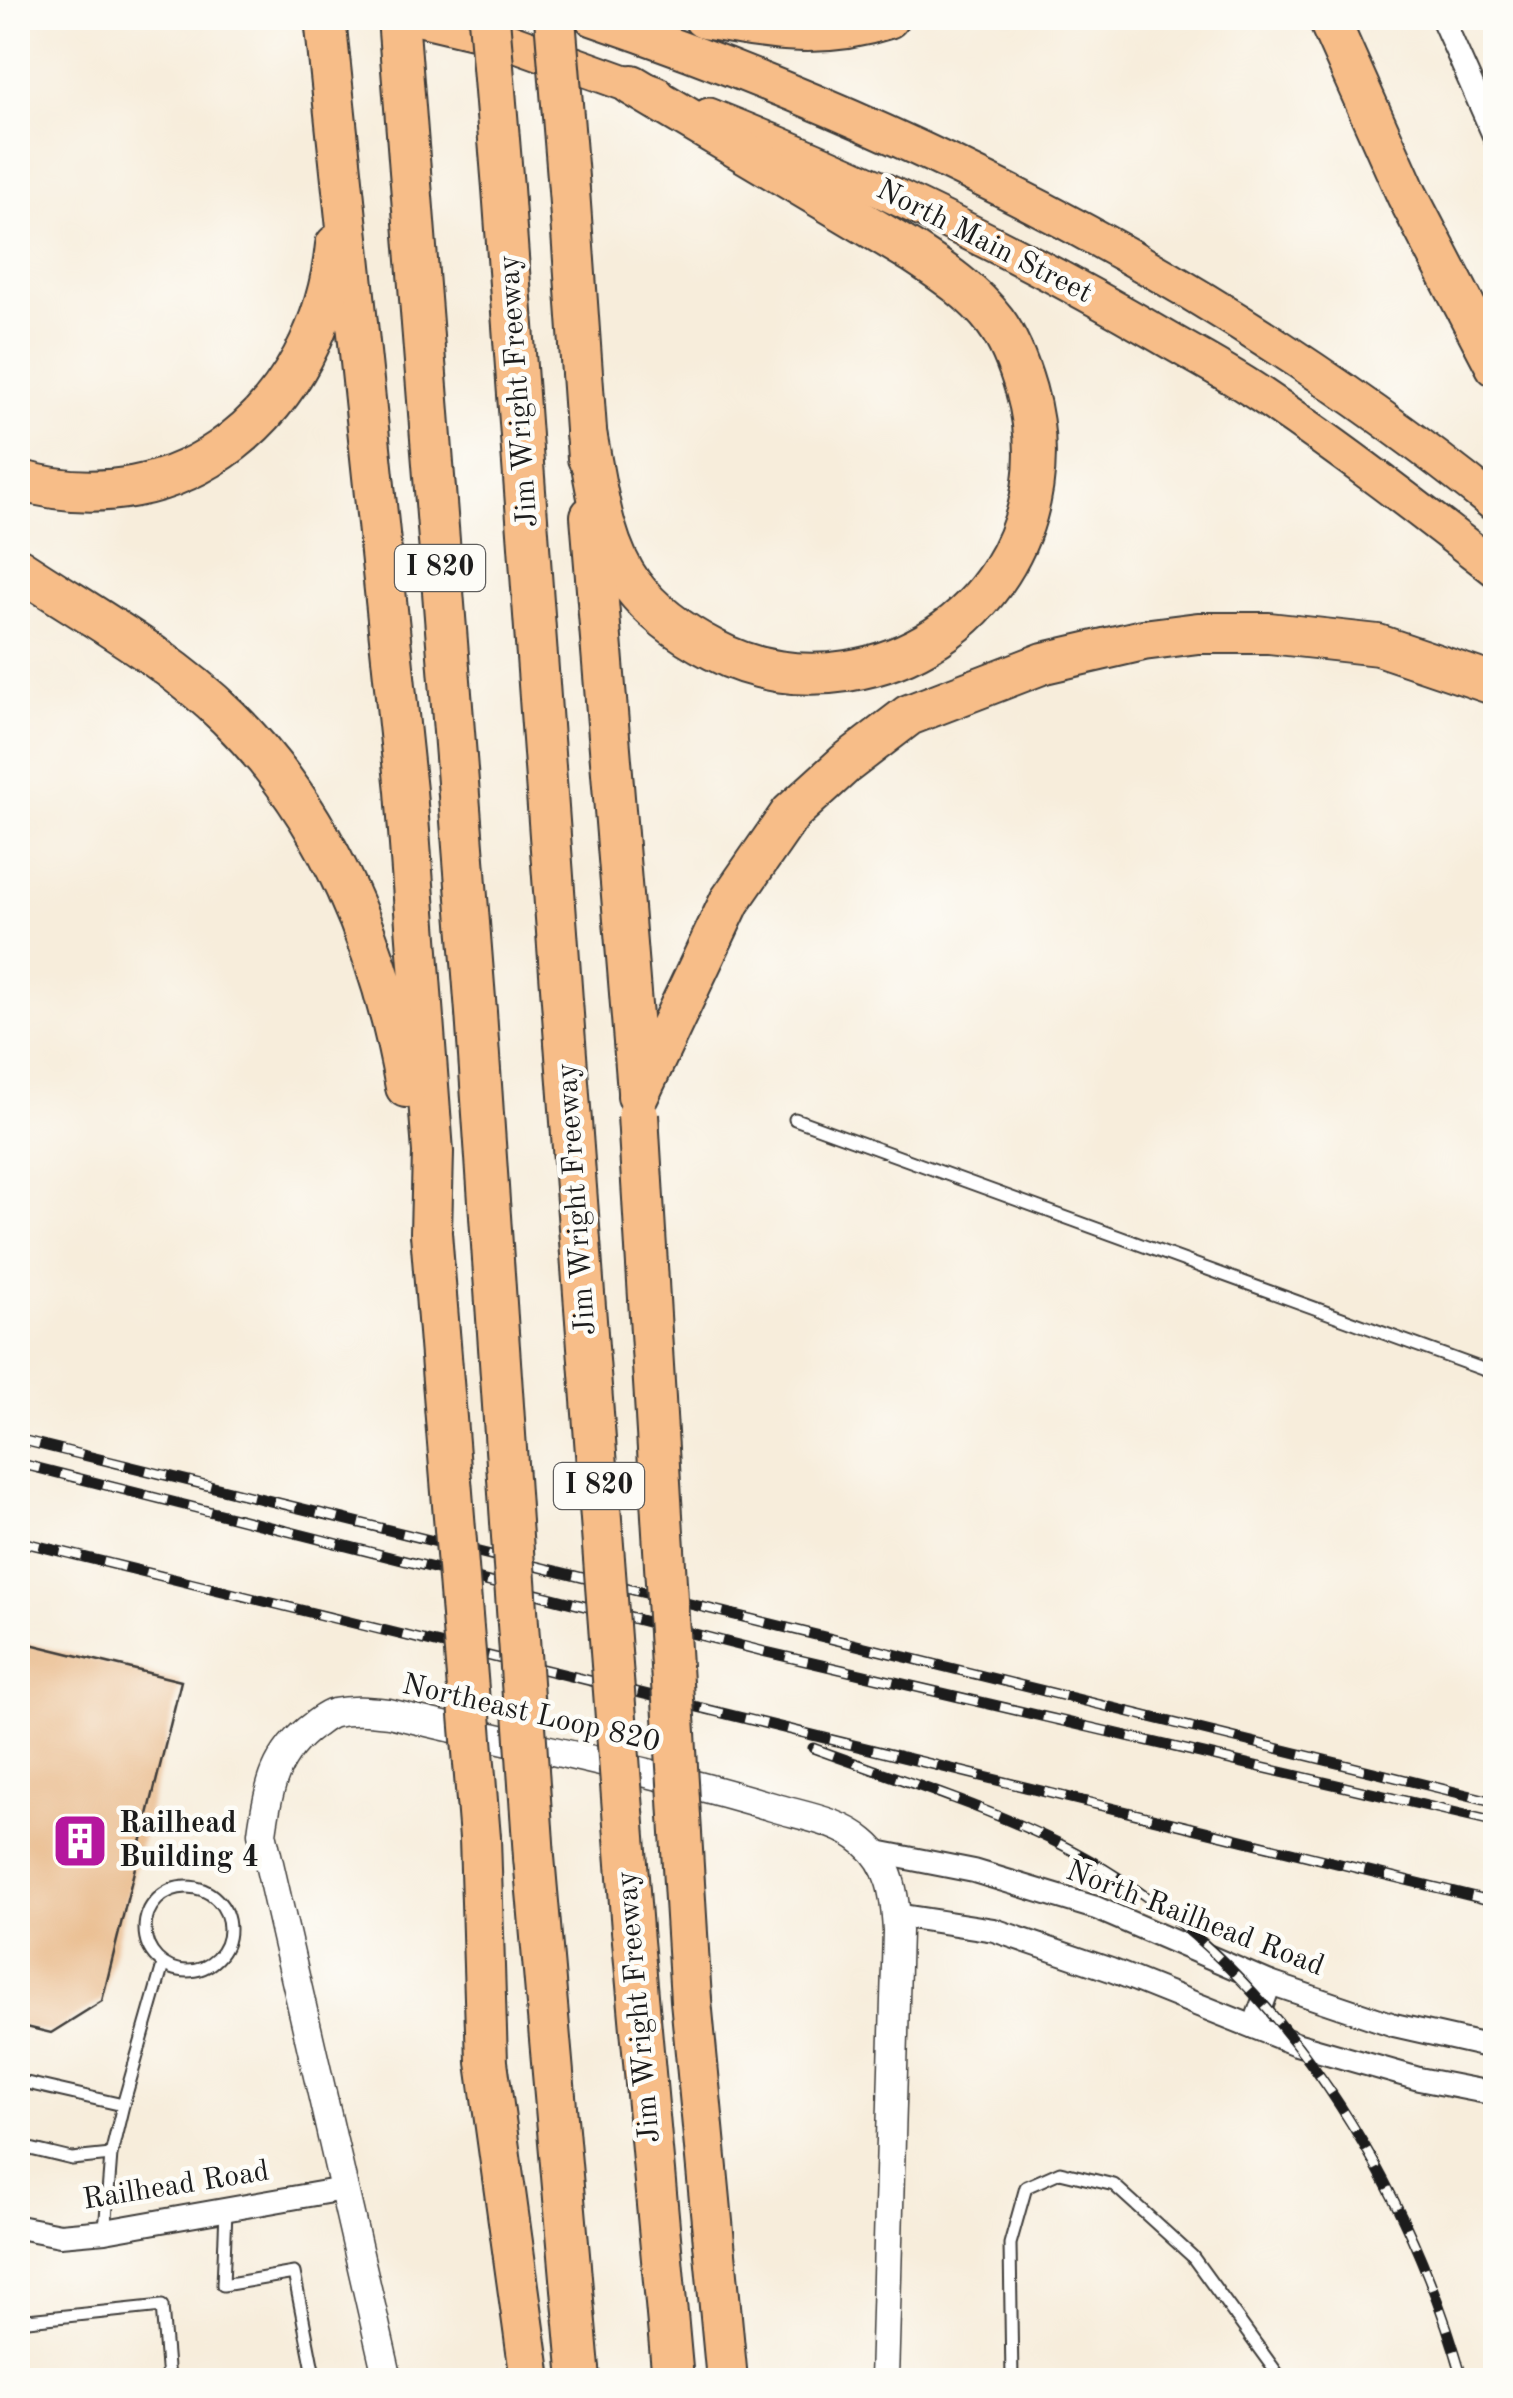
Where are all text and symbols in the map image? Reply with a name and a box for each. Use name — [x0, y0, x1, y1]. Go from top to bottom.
street label: North Main Street — [871, 175, 1097, 309]
street label: Jim Wright Freeway — [495, 254, 543, 528]
road number: I 820 — [395, 545, 485, 591]
street label: Jim Wright Freeway — [553, 1062, 601, 1336]
road number: I 820 — [554, 1463, 644, 1509]
street label: Northeast Loop 820 — [399, 1670, 663, 1758]
place label: Railhead Building 4 — [119, 1809, 259, 1873]
building icon: Railhead Building 4 — [50, 1811, 110, 1871]
street label: North Railhead Road — [1062, 1856, 1328, 1982]
street label: Jim Wright Freeway — [612, 1870, 666, 2144]
street label: Railhead Road — [81, 2156, 271, 2216]

